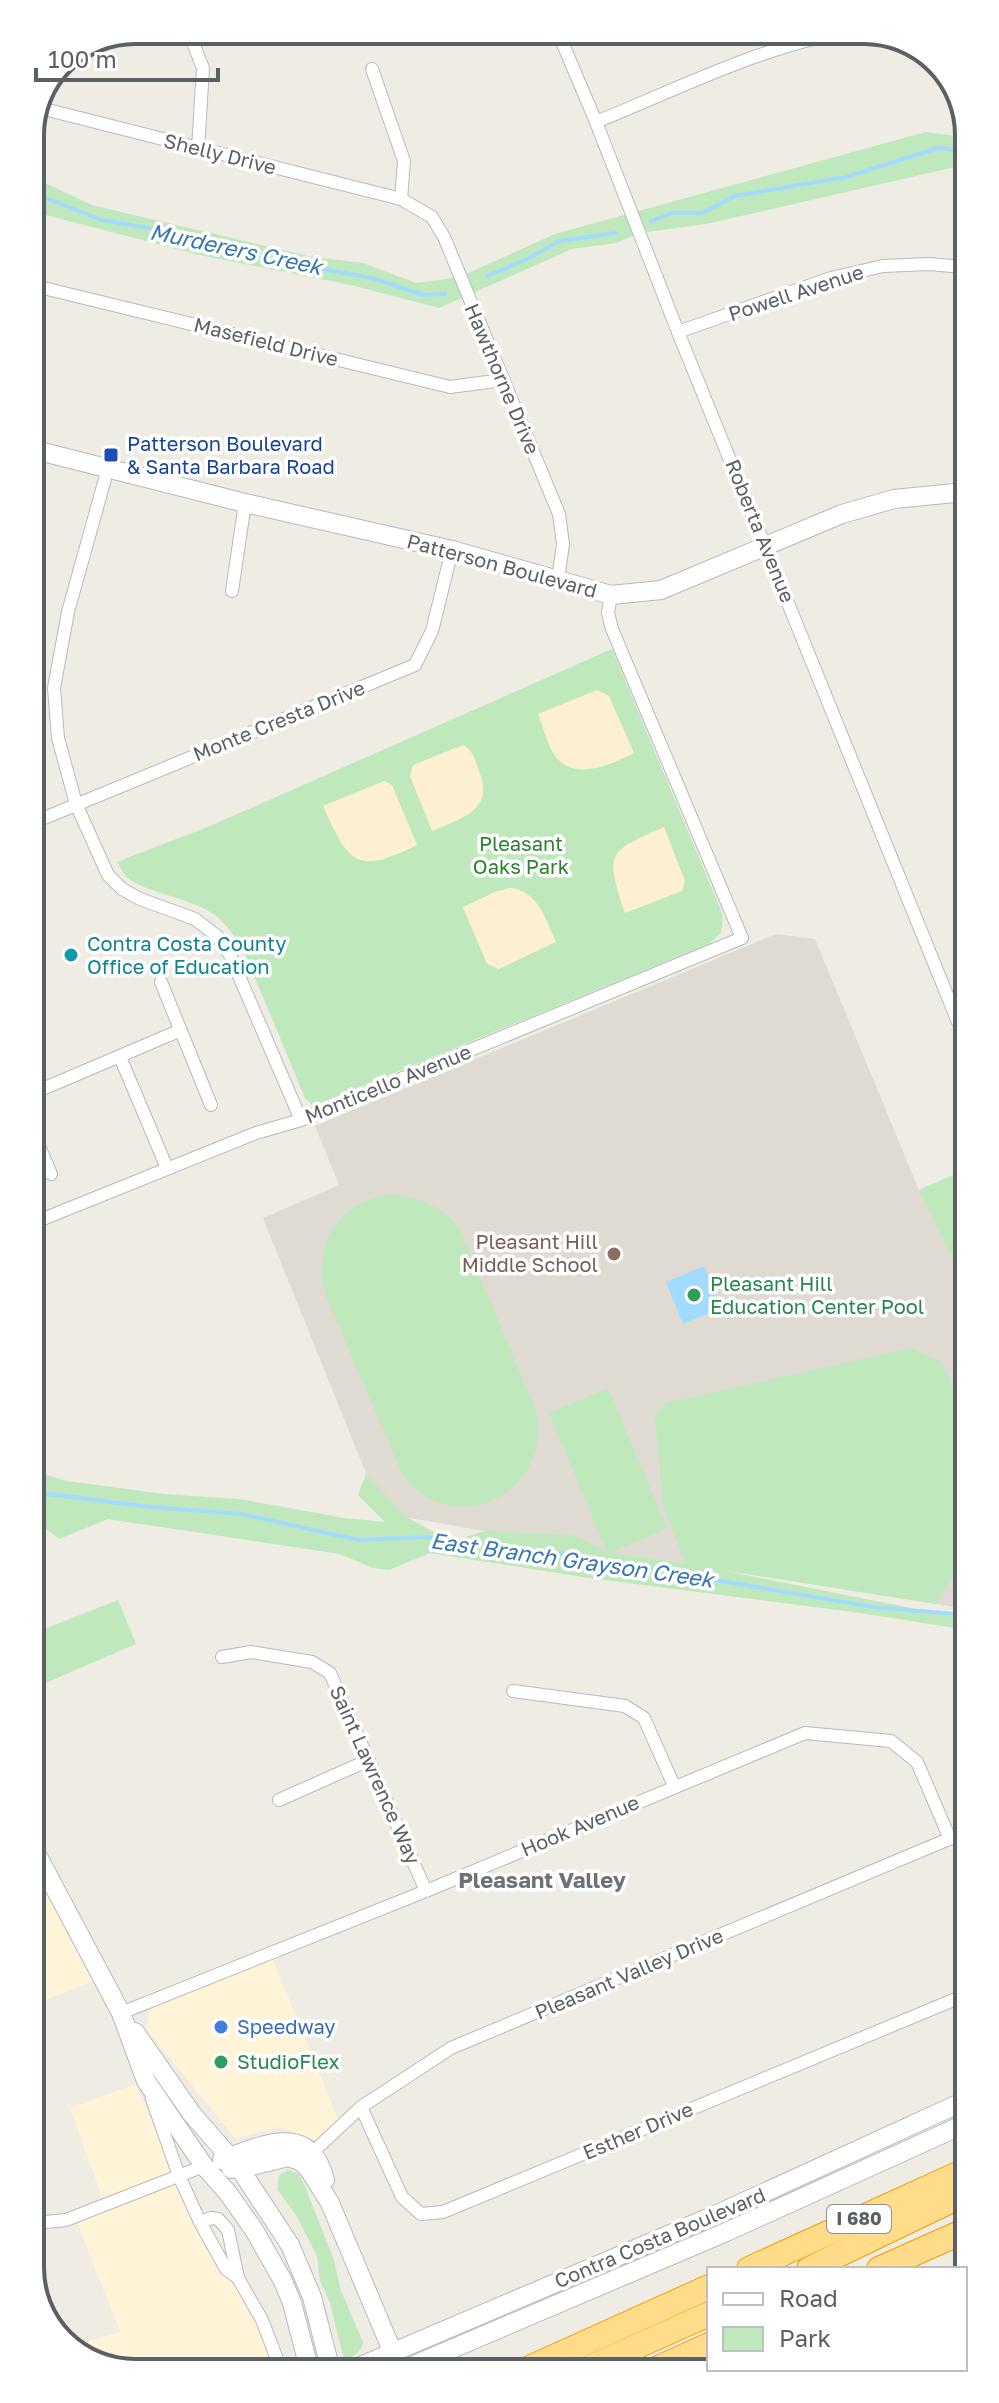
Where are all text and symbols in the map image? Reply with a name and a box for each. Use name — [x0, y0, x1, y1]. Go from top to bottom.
scale bar — [36, 32, 218, 82]
text: 100 m — [48, 44, 117, 73]
street label: Shelly Drive — [162, 127, 279, 179]
water label: Murderers Creek — [148, 217, 327, 280]
street label: Powell Avenue — [725, 259, 866, 325]
street label: Hawthorne Drive — [460, 300, 546, 458]
street label: Masefield Drive — [192, 312, 341, 371]
place label: Patterson Boulevard & Santa Barbara Road — [127, 431, 335, 478]
marker: Patterson Boulevard & Santa Barbara Road — [102, 446, 120, 464]
street label: Roberta Avenue — [721, 455, 801, 606]
street label: Patterson Boulevard — [405, 528, 600, 602]
street label: Monte Cresta Drive — [189, 675, 368, 766]
park label: Pleasant Oaks Park — [473, 831, 569, 878]
place label: Contra Costa County Office of Education — [87, 931, 287, 978]
marker: Contra Costa County Office of Education — [62, 946, 80, 964]
street label: Monticello Avenue — [301, 1039, 474, 1127]
place label: Pleasant Hill Middle School — [462, 1229, 598, 1276]
marker: Pleasant Hill Middle School — [605, 1245, 623, 1263]
place label: Pleasant Hill Education Center Pool — [710, 1271, 924, 1318]
marker: Pleasant Hill Education Center Pool — [685, 1286, 703, 1304]
water label: East Branch Grayson Creek — [429, 1526, 718, 1593]
street label: Saint Lawrence Way — [326, 1682, 426, 1868]
street label: Hook Avenue — [517, 1789, 642, 1861]
district label: Pleasant Valley — [458, 1866, 626, 1893]
street label: Pleasant Valley Drive — [531, 1923, 726, 2024]
place label: Speedway — [237, 2014, 336, 2038]
marker: Speedway — [212, 2018, 230, 2036]
place label: StudioFlex — [237, 2049, 339, 2073]
marker: StudioFlex — [212, 2053, 230, 2071]
street label: Esther Drive — [579, 2096, 696, 2164]
street label: Contra Costa Boulevard — [551, 2182, 769, 2292]
road number: I 680 — [827, 2205, 891, 2233]
legend — [707, 2267, 967, 2371]
text: Road — [779, 2283, 838, 2312]
text: Park — [779, 2323, 831, 2352]

